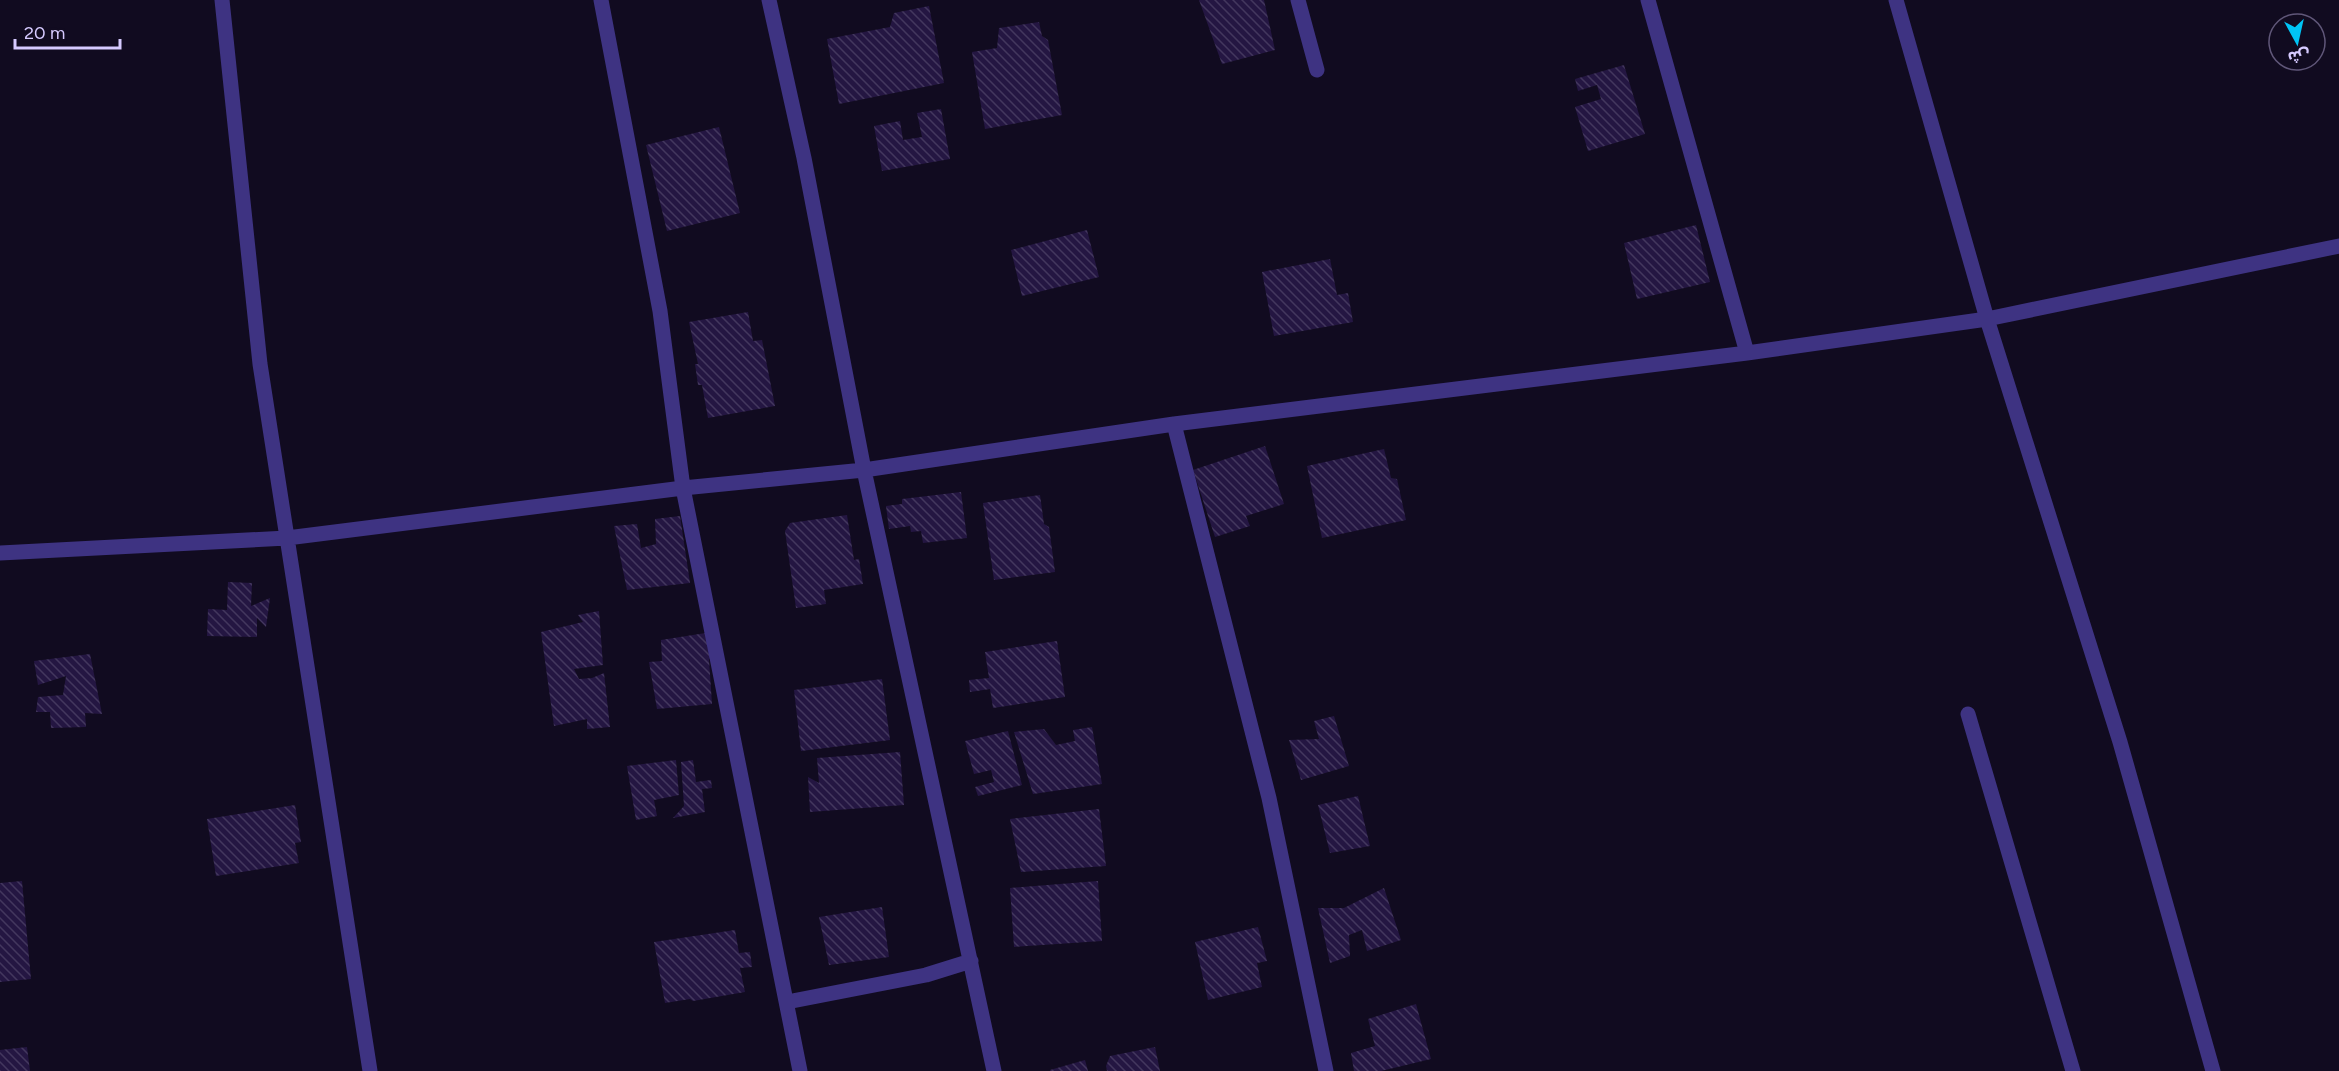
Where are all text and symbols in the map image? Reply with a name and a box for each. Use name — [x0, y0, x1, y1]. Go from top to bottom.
scale bar — [15, 12, 120, 50]
north arrow — [2267, 12, 2327, 72]
text: 20 m — [24, 22, 65, 44]
text: ش — [2287, 45, 2311, 67]

